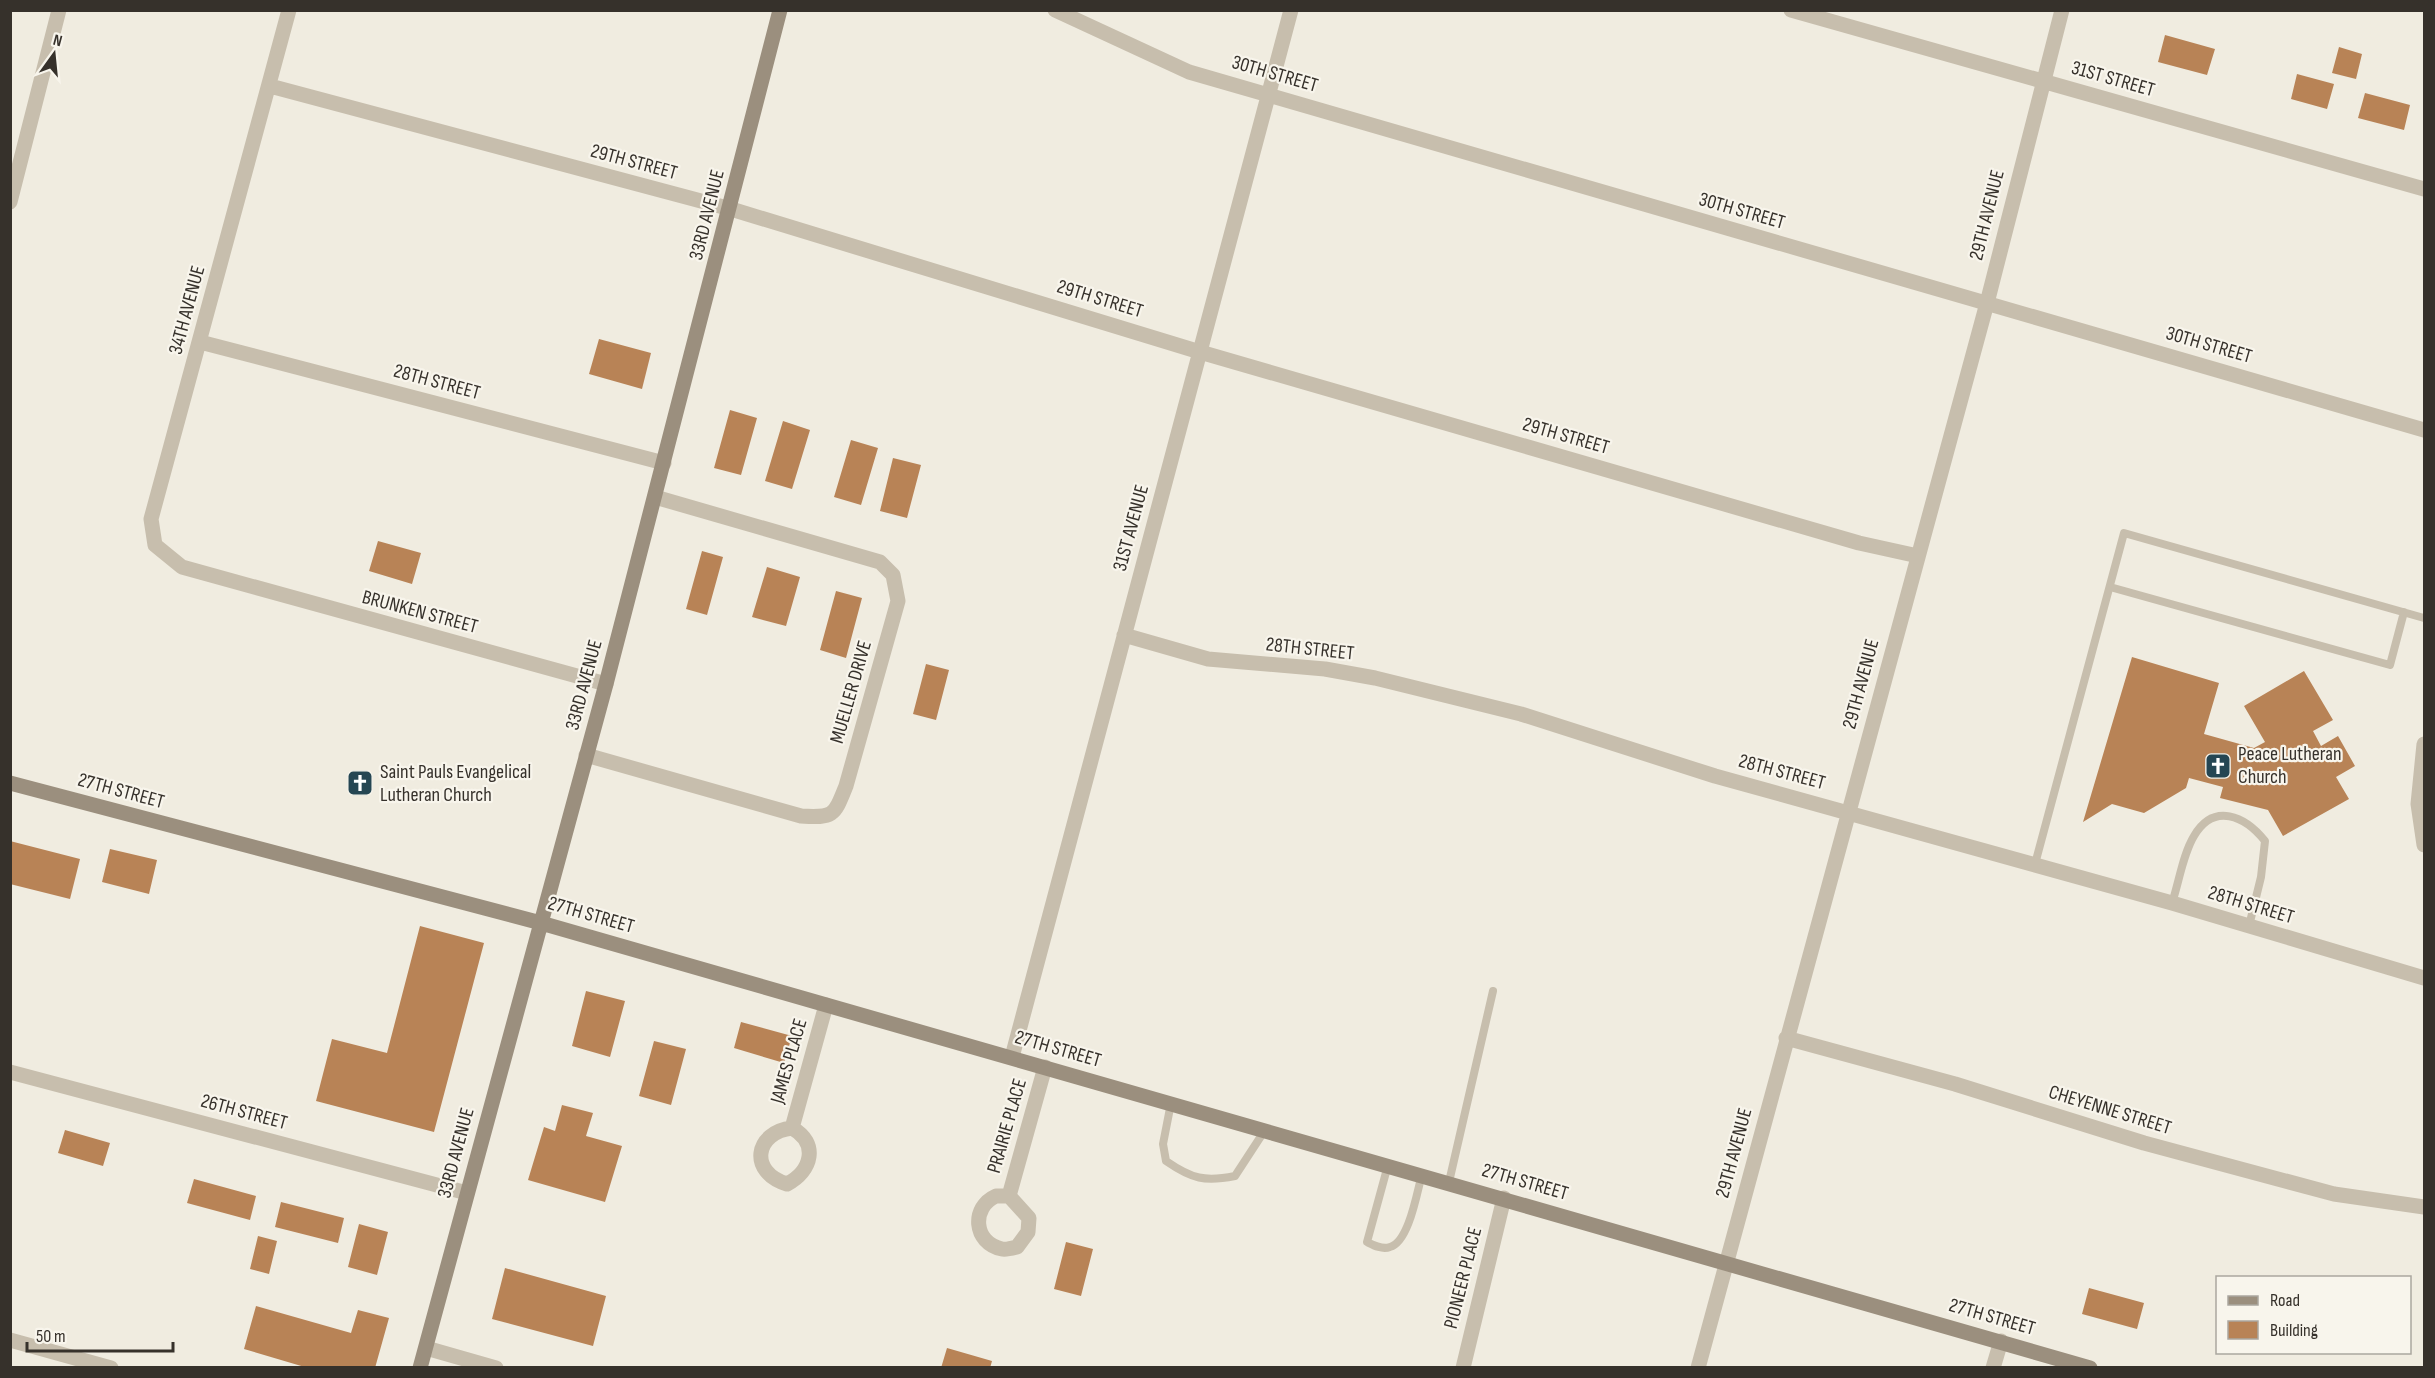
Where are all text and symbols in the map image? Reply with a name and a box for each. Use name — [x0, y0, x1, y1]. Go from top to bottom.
north arrow — [24, 24, 84, 84]
text: N — [51, 31, 64, 51]
street label: 30TH STREET — [1229, 50, 1321, 98]
street label: 31ST STREET — [2069, 56, 2157, 102]
street label: 29TH STREET — [588, 139, 680, 185]
street label: 33RD AVENUE — [684, 167, 730, 263]
street label: 29TH AVENUE — [1964, 167, 2010, 263]
street label: 30TH STREET — [1696, 187, 1788, 235]
street label: 34TH AVENUE — [164, 263, 210, 357]
street label: 29TH STREET — [1054, 275, 1146, 323]
street label: 30TH STREET — [2163, 321, 2255, 369]
street label: 28TH STREET — [391, 359, 483, 405]
street label: 29TH STREET — [1520, 412, 1612, 460]
street label: 31ST AVENUE — [1108, 482, 1154, 574]
street label: BRUNKEN STREET — [359, 585, 481, 639]
street label: 28TH STREET — [1265, 632, 1355, 666]
street label: 29TH AVENUE — [1837, 636, 1885, 732]
street label: 33RD AVENUE — [560, 637, 608, 733]
street label: MUELLER DRIVE — [825, 638, 877, 746]
place label: Peace Lutheran Church — [2238, 742, 2341, 789]
street label: 28TH STREET — [1736, 749, 1828, 795]
church icon: Peace Lutheran Church — [2203, 751, 2233, 781]
place label: Saint Pauls Evangelical Lutheran Church — [380, 760, 531, 807]
street label: 27TH STREET — [75, 768, 167, 814]
church icon: Saint Pauls Evangelical Lutheran Church — [345, 768, 375, 798]
street label: 28TH STREET — [2205, 881, 2297, 929]
street label: 27TH STREET — [545, 891, 637, 939]
street label: JAMES PLACE — [765, 1016, 813, 1107]
street label: 27TH STREET — [1012, 1025, 1104, 1073]
street label: PRAIRIE PLACE — [982, 1076, 1032, 1176]
street label: CHEYENNE STREET — [2046, 1080, 2174, 1140]
street label: 26TH STREET — [198, 1089, 290, 1135]
street label: 33RD AVENUE — [432, 1105, 480, 1201]
street label: 29TH AVENUE — [1710, 1105, 1758, 1201]
street label: 27TH STREET — [1479, 1158, 1571, 1206]
street label: PIONEER PLACE — [1439, 1225, 1487, 1331]
legend — [2216, 1276, 2411, 1354]
text: Road — [2270, 1290, 2300, 1311]
street label: 27TH STREET — [1946, 1293, 2038, 1341]
scale bar — [27, 1315, 172, 1353]
text: Building — [2270, 1320, 2318, 1341]
text: 50 m — [36, 1326, 66, 1347]

